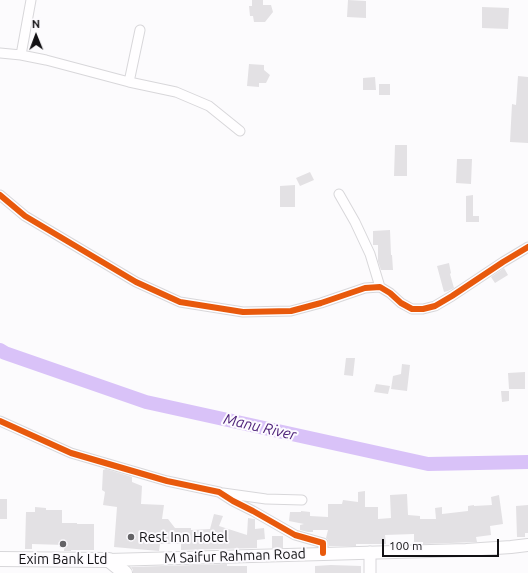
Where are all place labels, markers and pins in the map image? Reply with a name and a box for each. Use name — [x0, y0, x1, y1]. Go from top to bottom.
place label: Rest Inn Hotel — [139, 529, 228, 545]
marker: Rest Inn Hotel — [126, 532, 136, 542]
marker: Exim Bank Ltd — [58, 539, 68, 549]
place label: Exim Bank Ltd — [19, 551, 107, 567]

